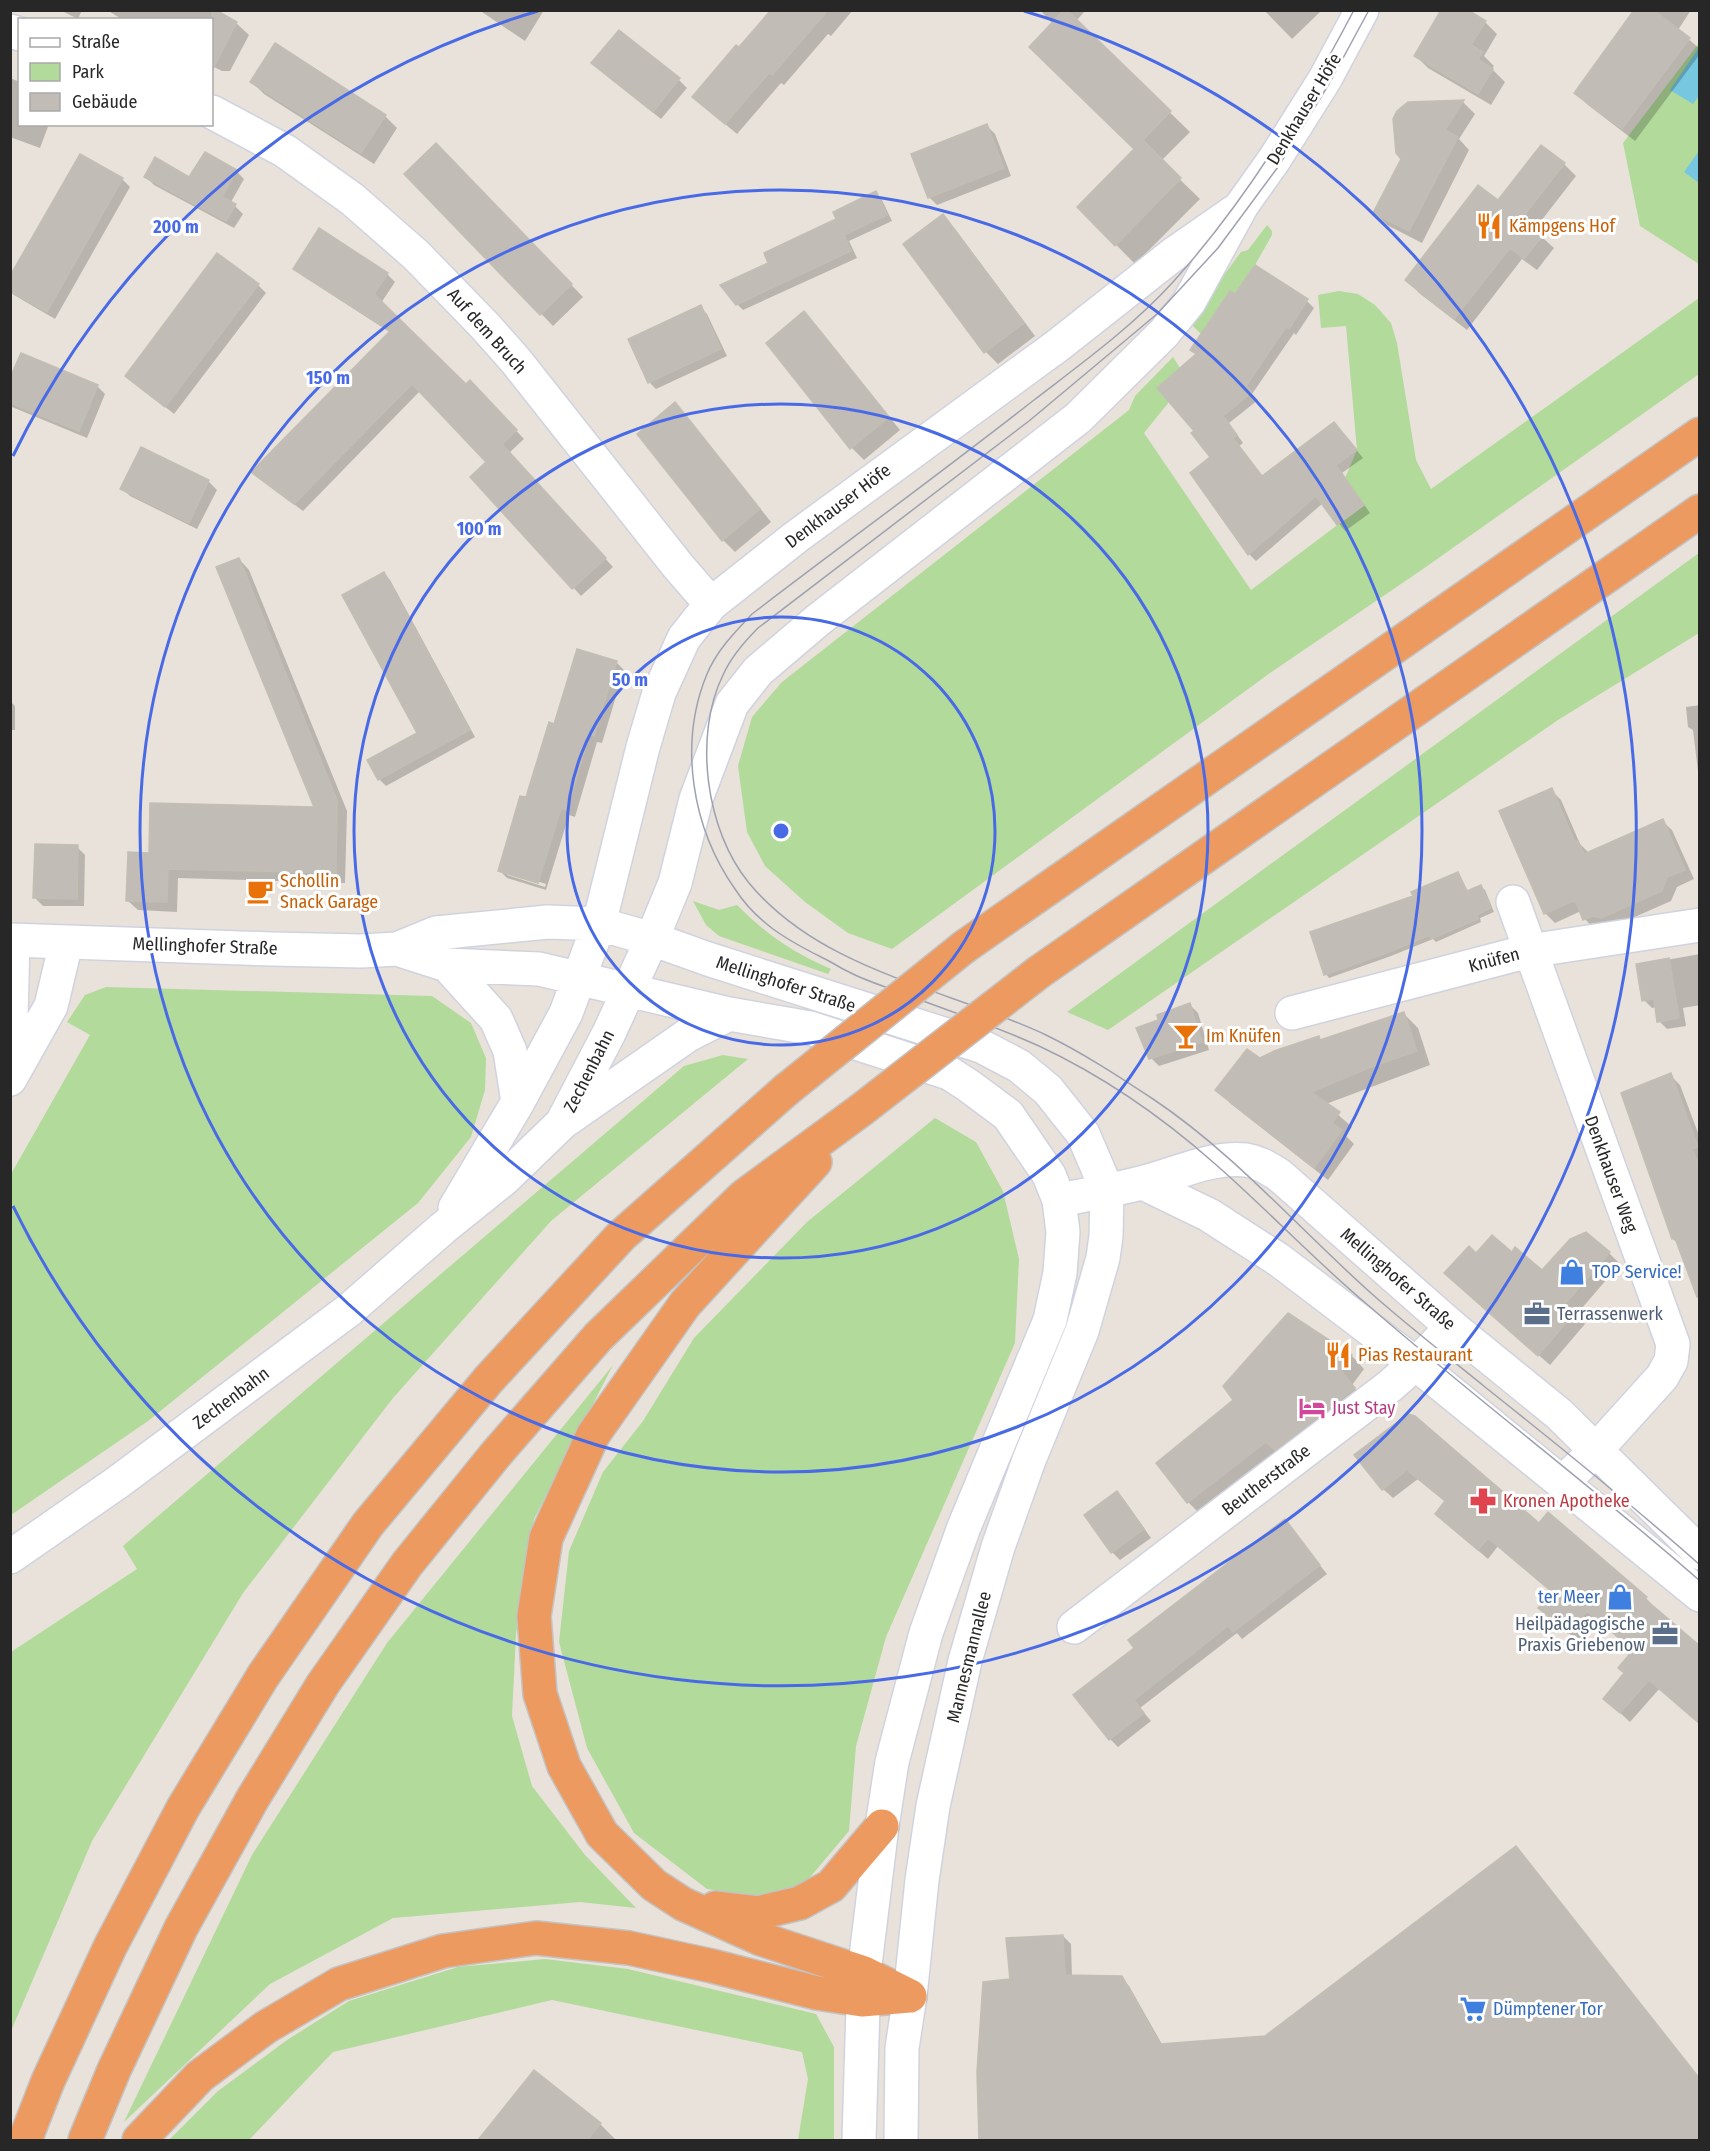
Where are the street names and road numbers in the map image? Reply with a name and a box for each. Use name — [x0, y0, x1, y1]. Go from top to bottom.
street label: Denkhauser Höfe — [1262, 49, 1346, 169]
street label: Auf dem Bruch — [443, 284, 531, 378]
street label: Denkhauser Höfe — [781, 459, 895, 553]
street label: Mellinghofer Straße — [132, 932, 278, 960]
street label: Knüfen — [1466, 943, 1522, 977]
street label: Mellinghofer Straße — [714, 951, 859, 1017]
street label: Zechenbahn — [559, 1026, 619, 1116]
street label: Denkhauser Weg — [1580, 1113, 1643, 1236]
street label: Mellinghofer Straße — [1336, 1223, 1460, 1335]
street label: Zechenbahn — [189, 1362, 273, 1434]
street label: Beutherstraße — [1217, 1440, 1315, 1520]
street label: Mannesmannallee — [942, 1589, 996, 1725]

